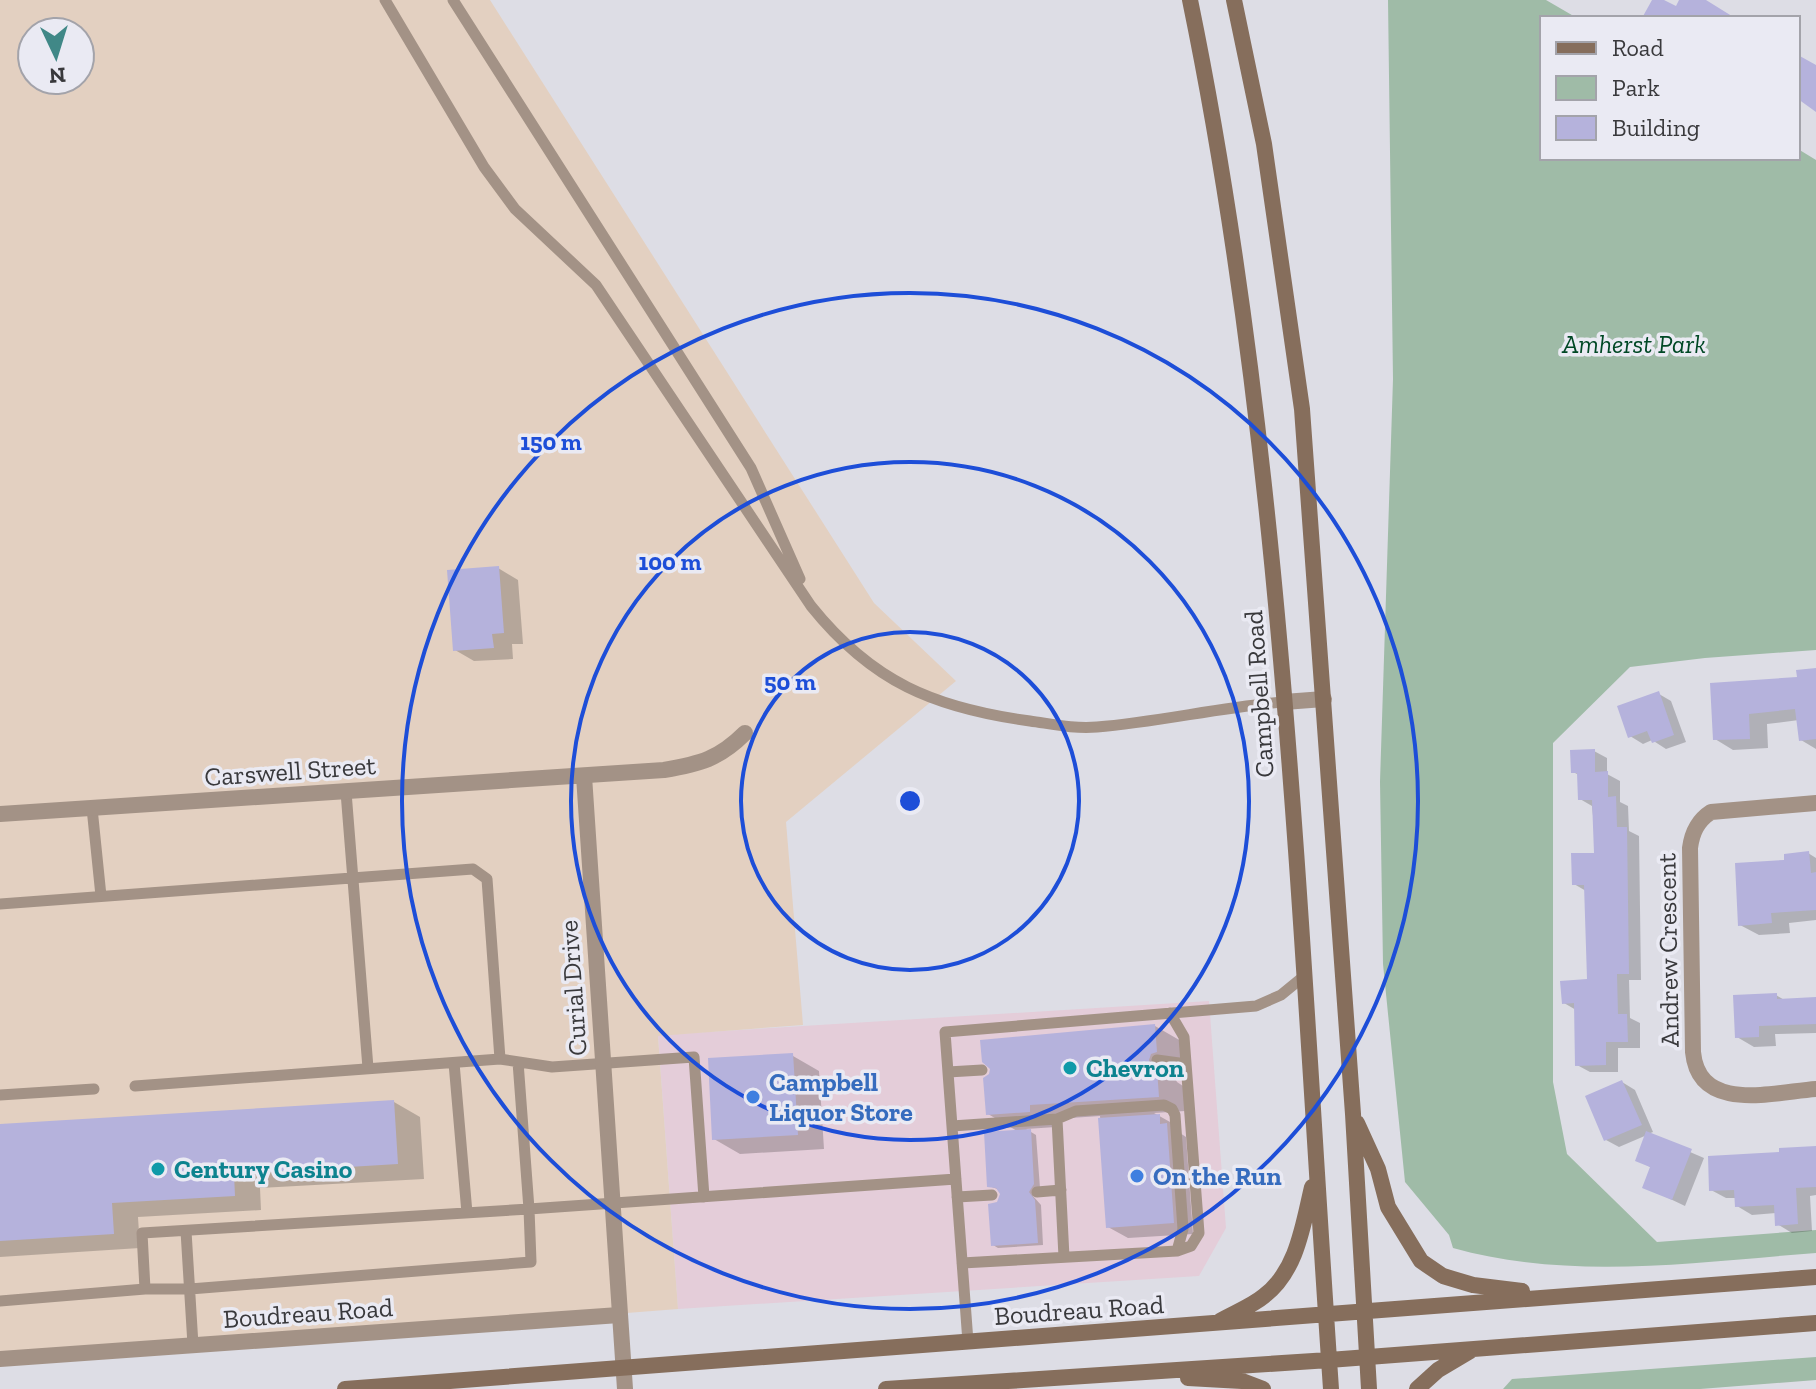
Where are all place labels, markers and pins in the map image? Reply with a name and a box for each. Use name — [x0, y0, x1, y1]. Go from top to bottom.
centre of rings — [896, 787, 924, 815]
place label: Chevron — [1086, 1052, 1185, 1084]
marker: Chevron — [1061, 1059, 1079, 1077]
place label: Campbell Liquor Store — [769, 1066, 913, 1128]
marker: Campbell Liquor Store — [744, 1088, 762, 1106]
place label: Century Casino — [174, 1153, 353, 1185]
marker: Century Casino — [149, 1160, 167, 1178]
place label: On the Run — [1153, 1160, 1282, 1192]
marker: On the Run — [1128, 1167, 1146, 1185]

